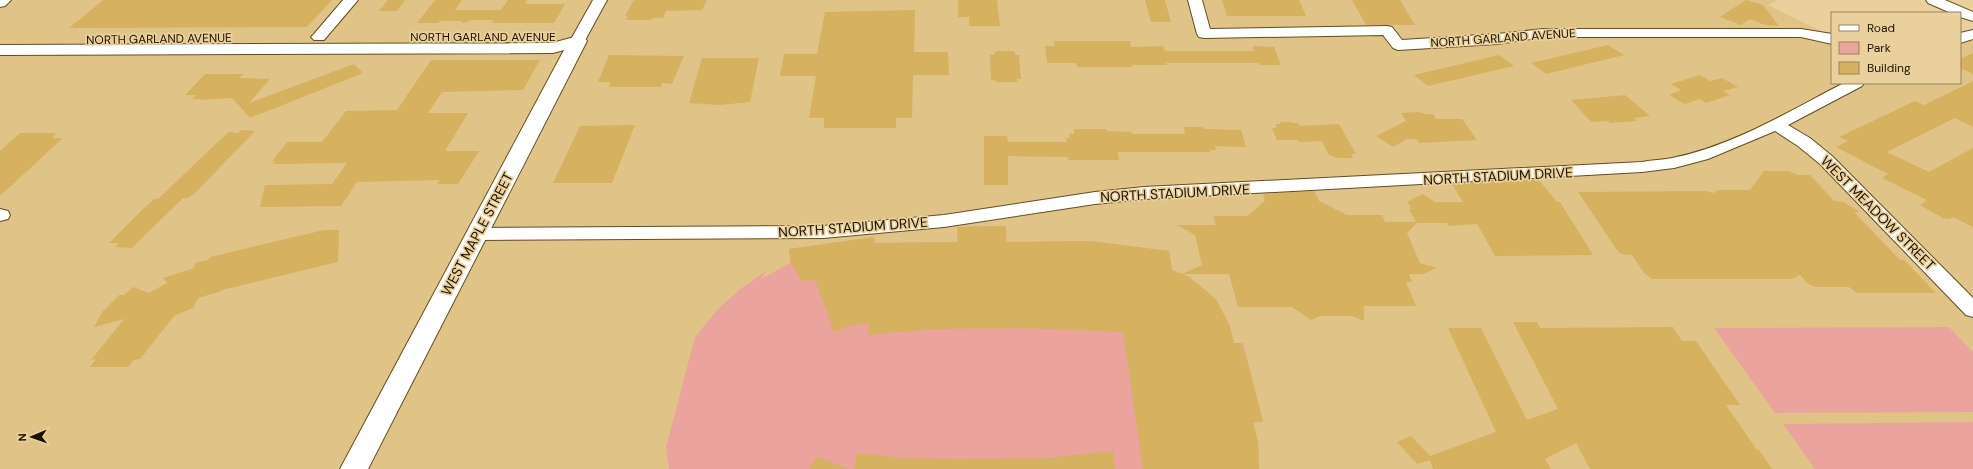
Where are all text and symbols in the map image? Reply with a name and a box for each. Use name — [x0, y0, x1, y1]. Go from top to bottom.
legend — [1831, 12, 1961, 84]
text: Road — [1867, 20, 1895, 36]
street label: NORTH GARLAND AVENUE — [1430, 25, 1576, 51]
street label: NORTH GARLAND AVENUE — [410, 29, 556, 45]
street label: NORTH GARLAND AVENUE — [86, 30, 232, 48]
text: Park — [1867, 40, 1891, 56]
text: Building — [1867, 60, 1911, 76]
street label: WEST MEADOW STREET — [1817, 152, 1939, 274]
street label: NORTH STADIUM DRIVE — [1423, 163, 1573, 189]
street label: WEST MAPLE STREET — [437, 169, 517, 299]
street label: NORTH STADIUM DRIVE — [1100, 180, 1250, 206]
street label: NORTH STADIUM DRIVE — [778, 213, 928, 241]
north arrow — [12, 417, 52, 457]
text: N — [15, 433, 29, 442]

